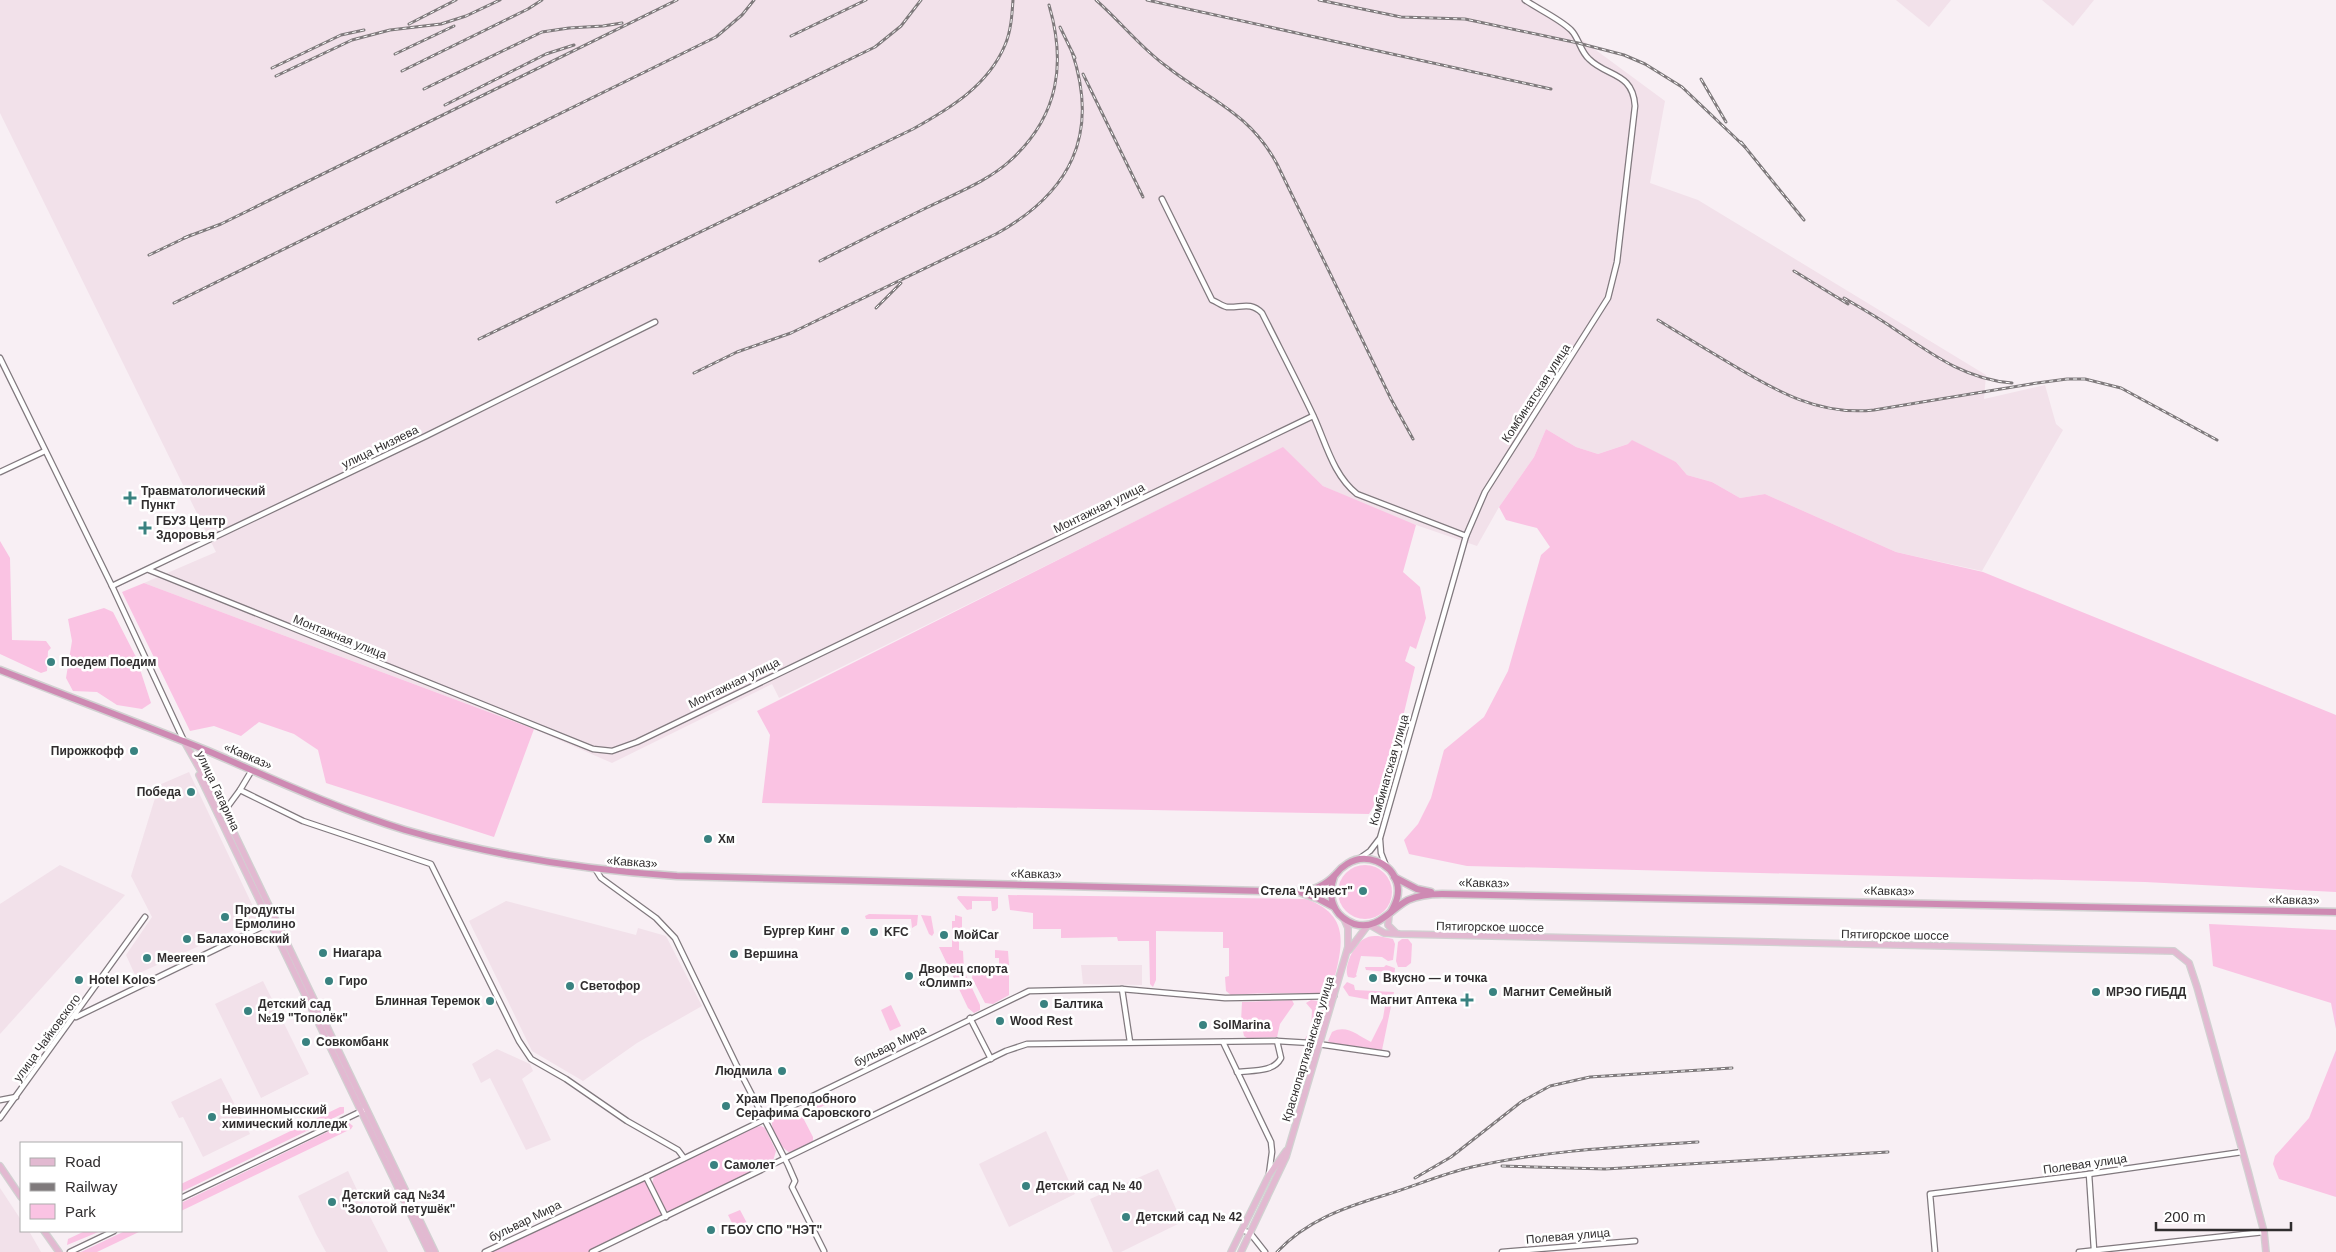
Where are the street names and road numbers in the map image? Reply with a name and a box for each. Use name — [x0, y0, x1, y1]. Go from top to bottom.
street label: Комбинатская улица — [1499, 341, 1573, 445]
street label: улица Низяева — [340, 422, 421, 472]
street label: Монтажная улица — [1051, 480, 1147, 536]
street label: Монтажная улица — [291, 612, 389, 662]
street label: Монтажная улица — [686, 655, 782, 711]
street label: Комбинатская улица — [1366, 713, 1412, 827]
street label: «Кавказ» — [222, 740, 274, 773]
street label: улица Гагарина — [193, 749, 243, 833]
street label: «Кавказ» — [606, 853, 658, 871]
street label: «Кавказ» — [1010, 867, 1062, 881]
street label: «Кавказ» — [1458, 876, 1510, 890]
street label: «Кавказ» — [1863, 884, 1915, 898]
street label: «Кавказ» — [2268, 893, 2320, 907]
street label: Пятигорское шоссе — [1436, 919, 1544, 935]
street label: Пятигорское шоссе — [1841, 927, 1949, 943]
street label: Краснопартизанская улица — [1279, 974, 1337, 1123]
street label: улица Чайковского — [11, 991, 84, 1085]
street label: бульвар Мира — [852, 1022, 929, 1070]
street label: Полевая улица — [2042, 1151, 2128, 1177]
street label: бульвар Мира — [487, 1197, 564, 1245]
street label: Полевая улица — [1525, 1225, 1611, 1247]

